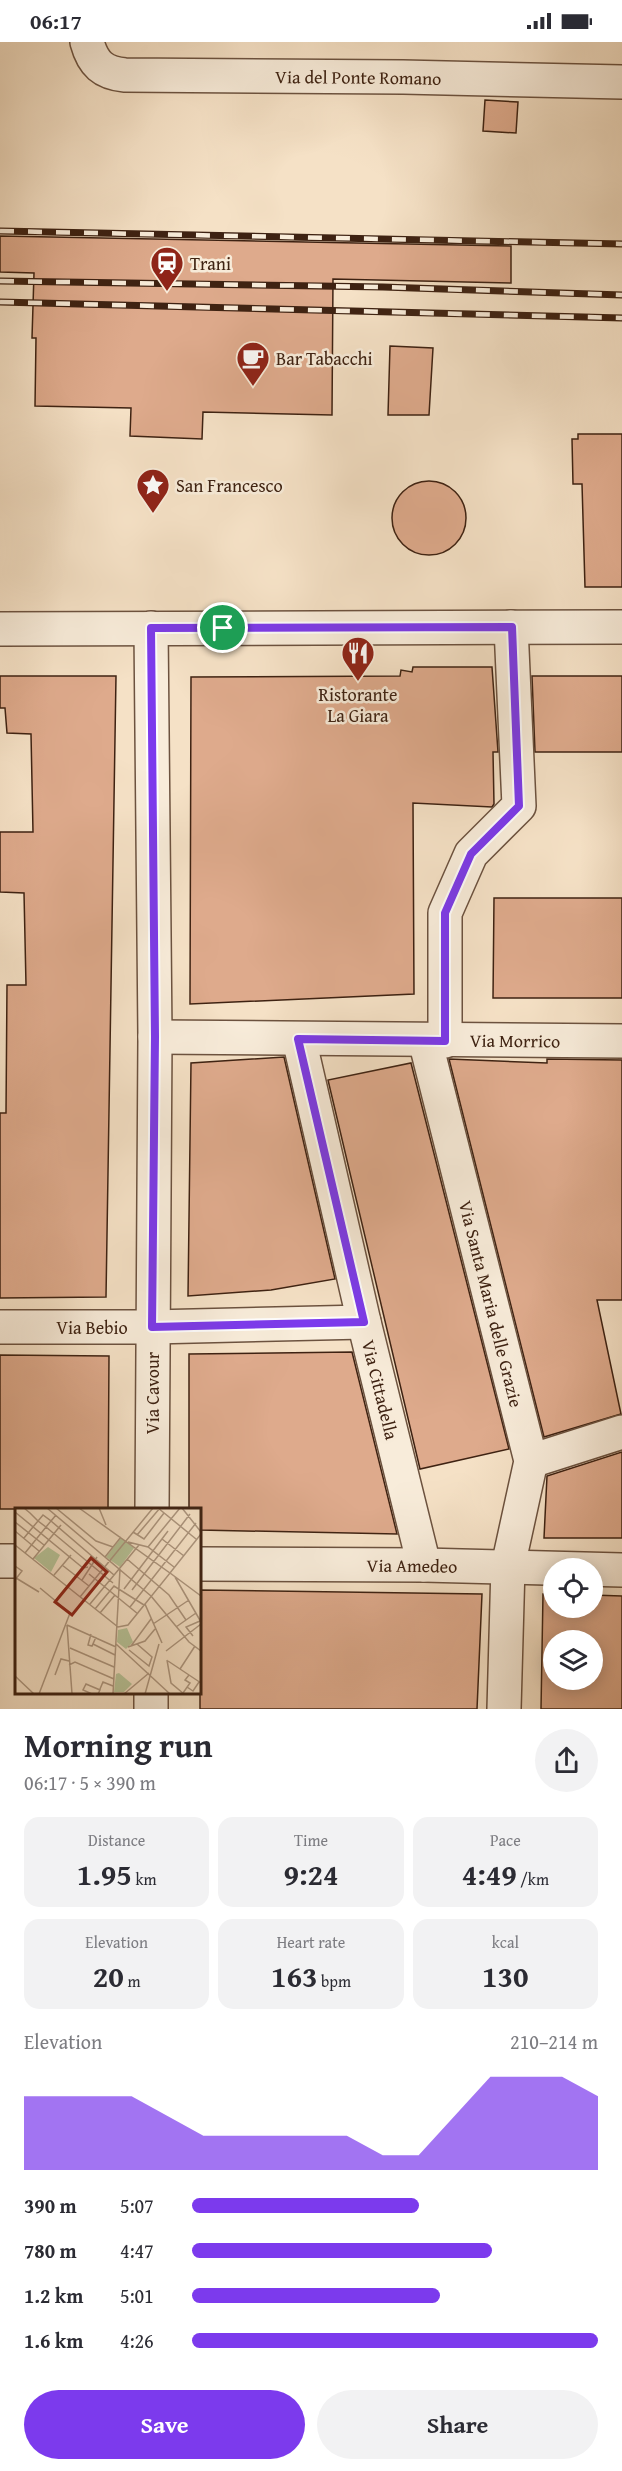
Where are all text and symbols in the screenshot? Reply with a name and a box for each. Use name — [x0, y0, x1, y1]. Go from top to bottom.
text: 06:17 — [30, 5, 82, 37]
street label: Via del Ponte Romano — [275, 63, 442, 91]
station icon: Trani — [149, 245, 185, 292]
place label: Trani — [190, 250, 231, 277]
cafe icon: Bar Tabacchi — [235, 340, 271, 387]
place label: Bar Tabacchi — [276, 345, 373, 372]
place icon: San Francesco — [135, 467, 171, 514]
place label: San Francesco — [176, 472, 283, 499]
pin — [197, 602, 248, 653]
icon: arrive — [206, 611, 239, 644]
restaurant icon: Ristorante La Giara — [340, 635, 376, 682]
place label: Ristorante La Giara — [319, 681, 397, 729]
street label: Via Morrico — [470, 1026, 560, 1054]
street label: Via Santa Maria delle Grazie — [452, 1198, 530, 1410]
street label: Via Bebio — [56, 1314, 128, 1341]
street label: Via Cittadella — [355, 1337, 406, 1443]
street label: Via Cavour — [139, 1351, 166, 1434]
inset map — [15, 1508, 201, 1694]
street label: Via Amedeo — [367, 1551, 458, 1579]
map controls — [543, 1558, 603, 1690]
button: locate — [543, 1558, 603, 1618]
button: layers — [543, 1630, 603, 1690]
text: Morning run — [24, 1721, 213, 1769]
button: share — [535, 1729, 598, 1792]
text: 06:17 · 5 × 390 m — [24, 1768, 156, 1797]
text: Distance — [88, 1828, 145, 1852]
text: Time — [294, 1828, 328, 1852]
text: Pace — [490, 1828, 521, 1852]
text: 1.95 — [77, 1852, 132, 1896]
text: 9:24 — [283, 1852, 339, 1896]
text: 4:49 — [462, 1852, 517, 1896]
text: km — [132, 1867, 157, 1891]
text: /km — [517, 1867, 549, 1891]
text: Elevation — [85, 1930, 148, 1954]
text: Heart rate — [277, 1930, 345, 1954]
text: kcal — [492, 1930, 519, 1954]
text: 20 — [93, 1954, 124, 1998]
text: 163 — [271, 1954, 318, 1998]
text: 130 — [482, 1954, 529, 1998]
text: m — [124, 1969, 141, 1993]
text: bpm — [318, 1969, 351, 1993]
text: Elevation — [24, 2027, 102, 2056]
text: 210–214 m — [510, 2027, 598, 2056]
text: 390 m — [24, 2191, 77, 2220]
text: 5:07 — [120, 2191, 154, 2220]
text: 780 m — [24, 2236, 77, 2265]
text: 4:47 — [120, 2236, 154, 2265]
text: 1.2 km — [24, 2281, 83, 2310]
text: 5:01 — [120, 2281, 154, 2310]
text: 1.6 km — [24, 2326, 83, 2355]
text: 4:26 — [120, 2326, 154, 2355]
button: Save — [24, 2390, 305, 2459]
button: Share — [317, 2390, 598, 2459]

